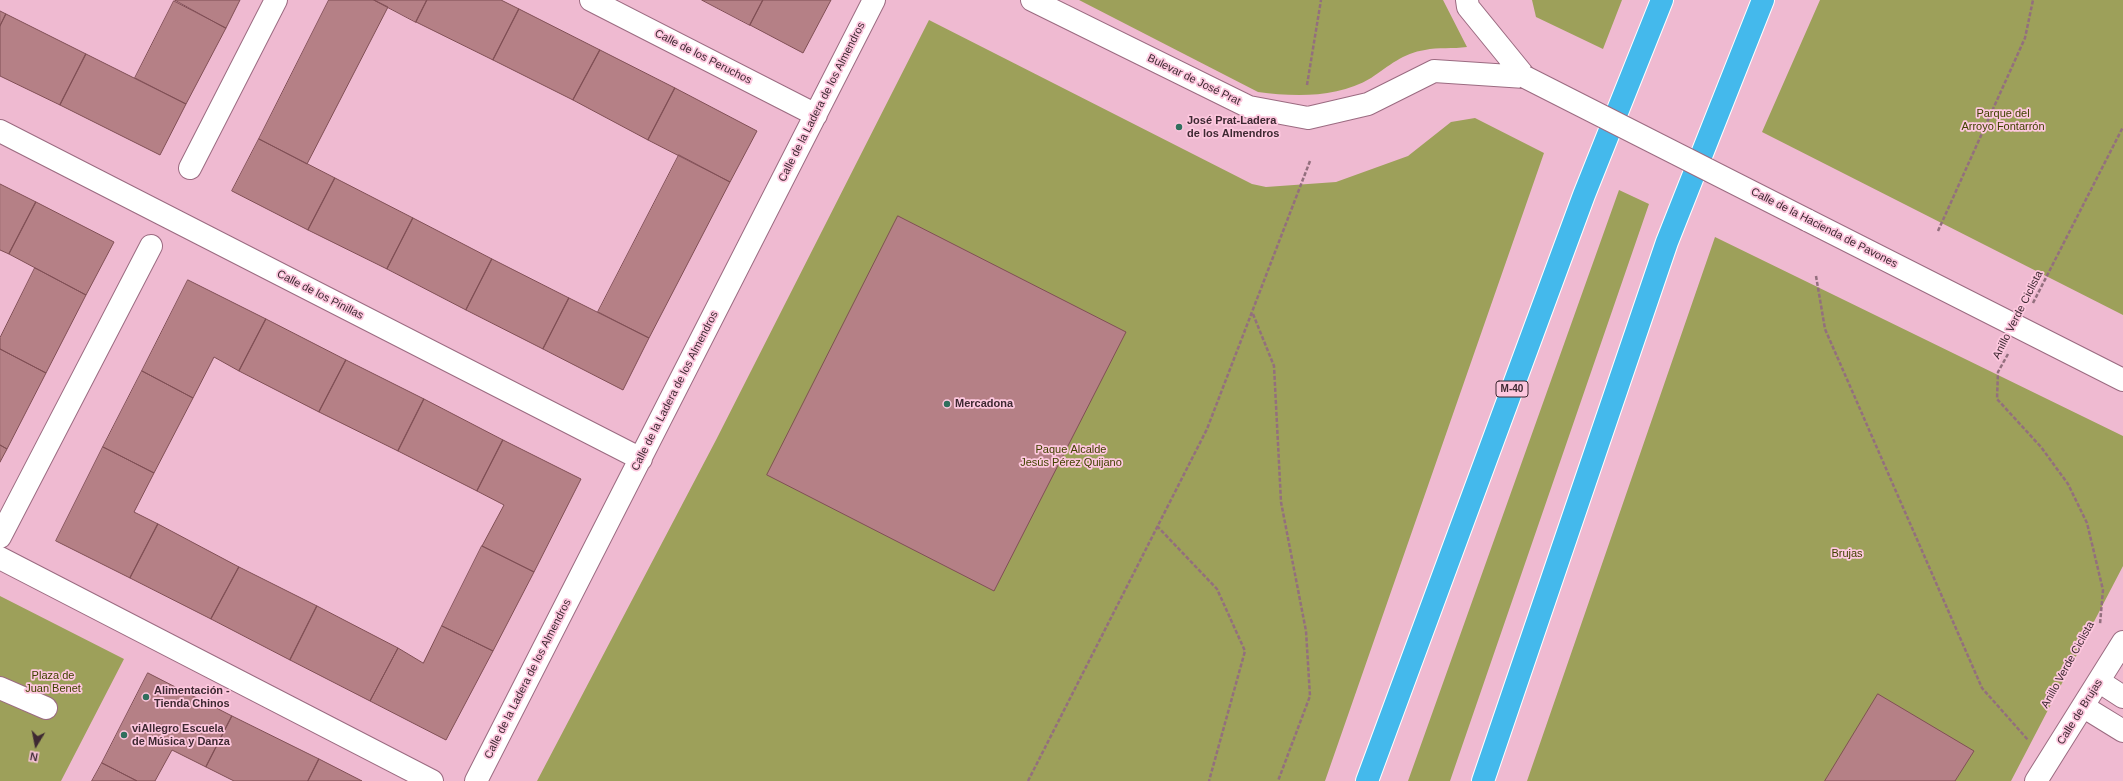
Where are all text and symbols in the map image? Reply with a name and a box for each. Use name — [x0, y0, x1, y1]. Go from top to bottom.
street label: Calle de la Ladera de los Almendros — [776, 20, 868, 184]
street label: Calle de los Peruchos — [652, 27, 754, 87]
street label: Bulevar de José Prat — [1145, 52, 1243, 108]
park label: Parque del Arroyo Fontarrón — [1961, 107, 2045, 133]
place label: José Prat-Ladera de los Almendros — [1187, 114, 1279, 140]
marker: José Prat-Ladera de los Almendros — [1174, 122, 1184, 132]
street label: Calle de la Hacienda de Pavones — [1749, 185, 1899, 271]
street label: Calle de los Pinillas — [275, 267, 365, 323]
street label: Anillo Verde Ciclista — [1990, 269, 2046, 361]
street label: Calle de la Ladera de los Almendros — [629, 309, 721, 473]
road number: M-40 — [1496, 381, 1528, 397]
place label: Mercadona — [955, 397, 1013, 411]
marker: Mercadona — [942, 399, 952, 409]
park label: Paque Alcalde Jesús Pérez Quijano — [1020, 443, 1122, 469]
park label: Brujas — [1831, 547, 1863, 561]
street label: Calle de la Ladera de los Almendros — [482, 597, 574, 761]
street label: Anillo Verde Ciclista — [2039, 619, 2097, 711]
park label: Plaza de Juan Benet — [25, 669, 81, 695]
street label: Calle de Brujas — [2055, 677, 2105, 747]
place label: Alimentación - Tienda Chinos — [154, 684, 230, 710]
marker: Alimentación - Tienda Chinos — [141, 692, 151, 702]
place label: viAllegro Escuela de Música y Danza — [132, 722, 230, 748]
north arrow — [16, 725, 56, 765]
marker: viAllegro Escuela de Música y Danza — [119, 730, 129, 740]
text: N — [29, 750, 39, 763]

